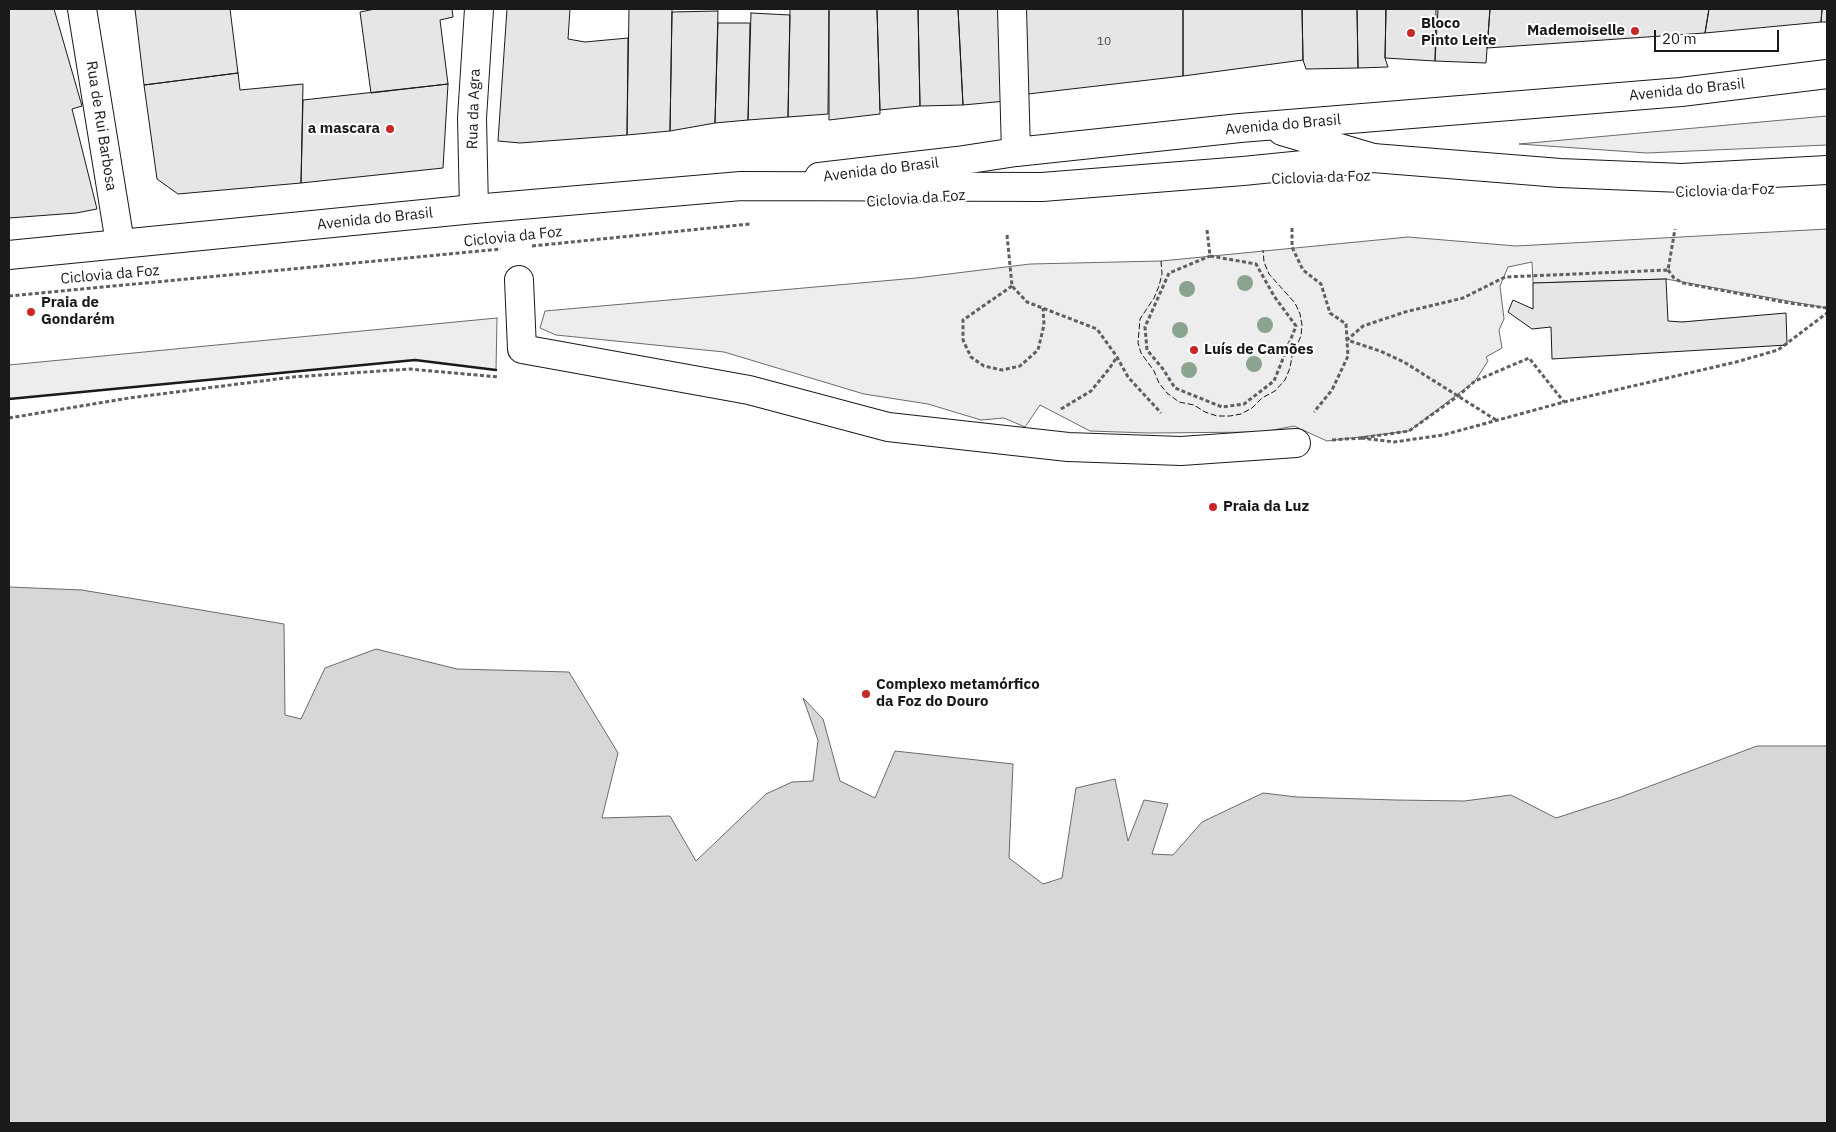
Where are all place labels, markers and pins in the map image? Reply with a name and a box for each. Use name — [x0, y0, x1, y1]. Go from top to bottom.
place label: Bloco Pinto Leite — [1421, 15, 1496, 50]
place label: Mademoiselle — [1527, 22, 1625, 40]
marker: Mademoiselle — [1629, 25, 1641, 37]
marker: Bloco Pinto Leite — [1405, 27, 1417, 39]
place label: a mascara — [308, 120, 380, 138]
marker: a mascara — [384, 123, 396, 135]
place label: Praia de Gondarém — [41, 294, 115, 329]
marker: Praia de Gondarém — [25, 306, 37, 318]
place label: Luís de Camões — [1204, 341, 1313, 359]
marker: Luís de Camões — [1188, 344, 1200, 356]
place label: Praia da Luz — [1223, 498, 1309, 516]
marker: Praia da Luz — [1207, 501, 1219, 513]
place label: Complexo metamórfico da Foz do Douro — [876, 676, 1040, 711]
marker: Complexo metamórfico da Foz do Douro — [860, 688, 872, 700]

